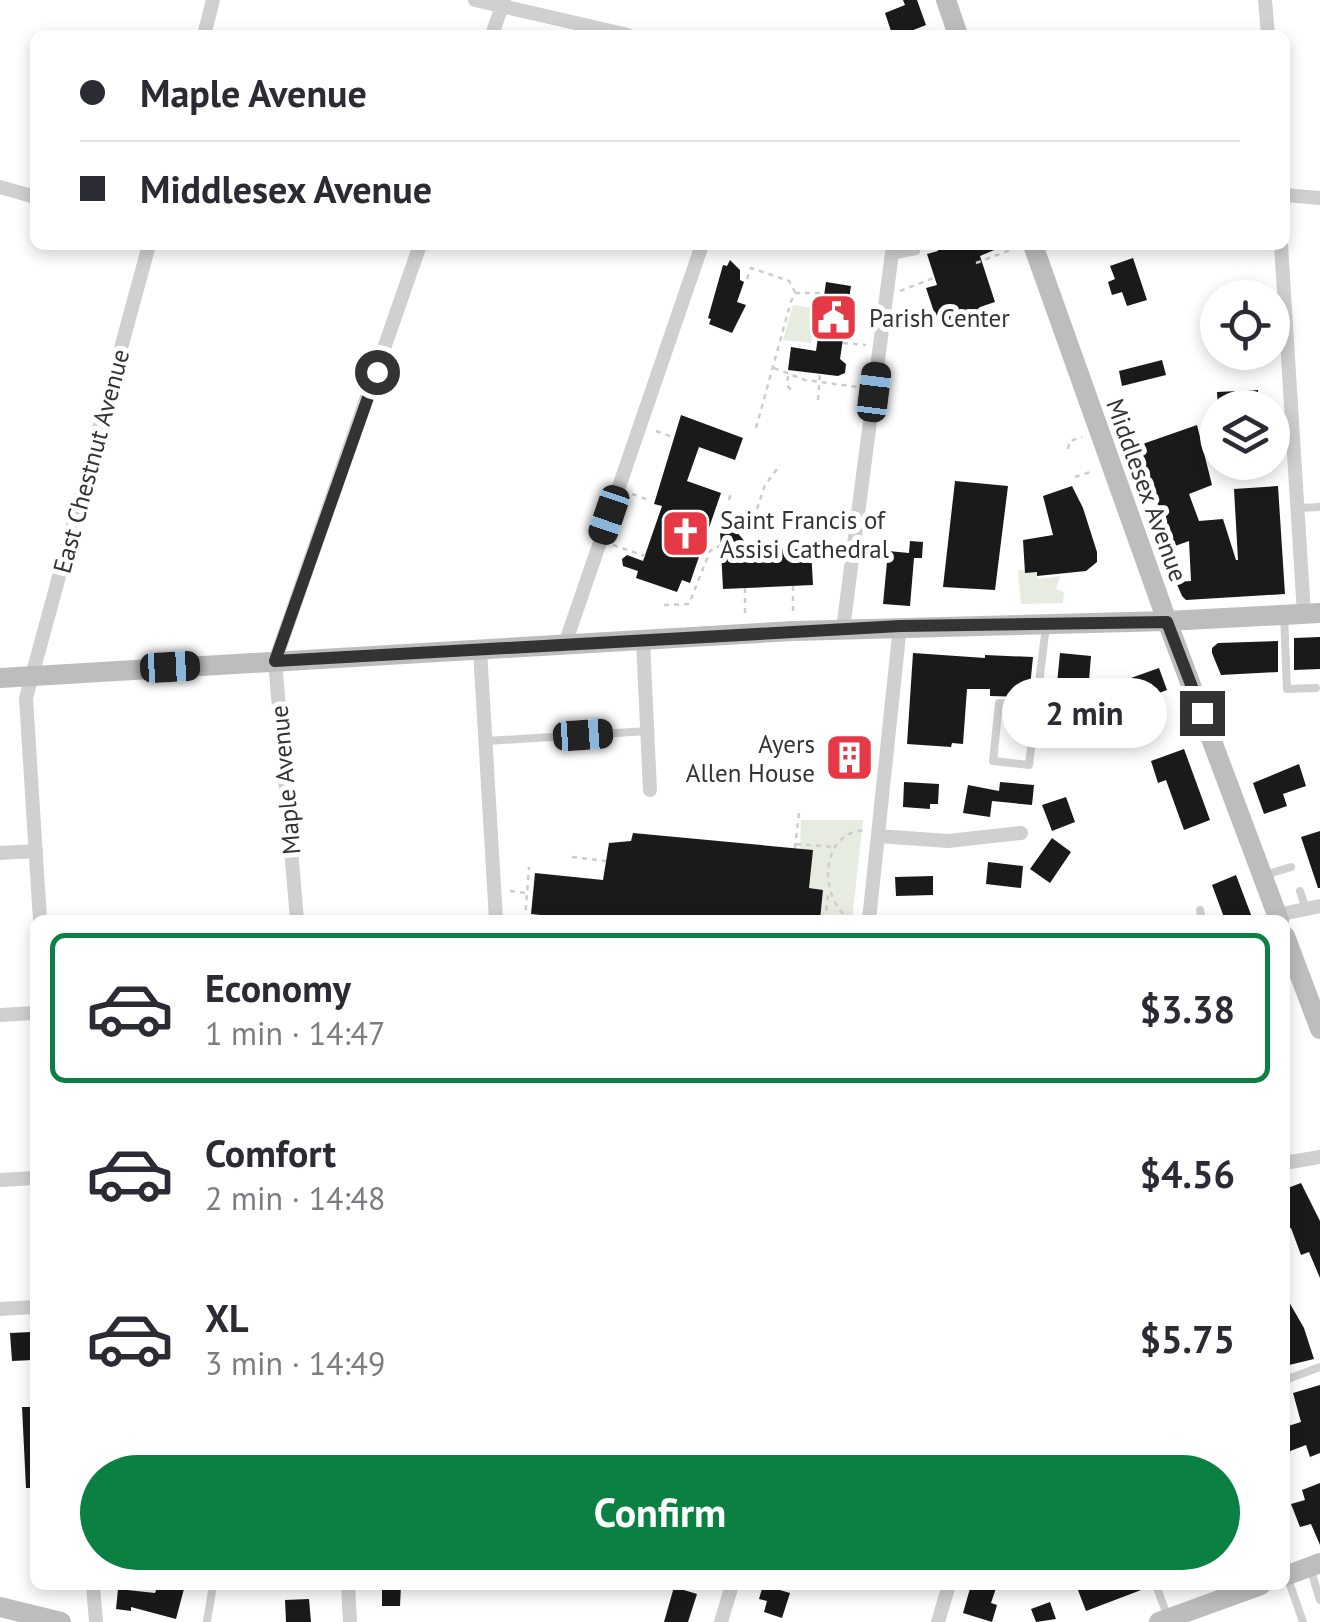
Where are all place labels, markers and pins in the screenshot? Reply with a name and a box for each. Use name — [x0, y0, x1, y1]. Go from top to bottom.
public building icon: Parish Center — [808, 292, 860, 344]
place label: Parish Center — [869, 302, 1010, 334]
place label: Saint Francis of Assisi Cathedral — [720, 504, 890, 565]
church icon: Saint Francis of Assisi Cathedral — [659, 508, 711, 560]
place label: Ayers Allen House — [686, 728, 815, 789]
building icon: Ayers Allen House — [824, 732, 876, 784]

